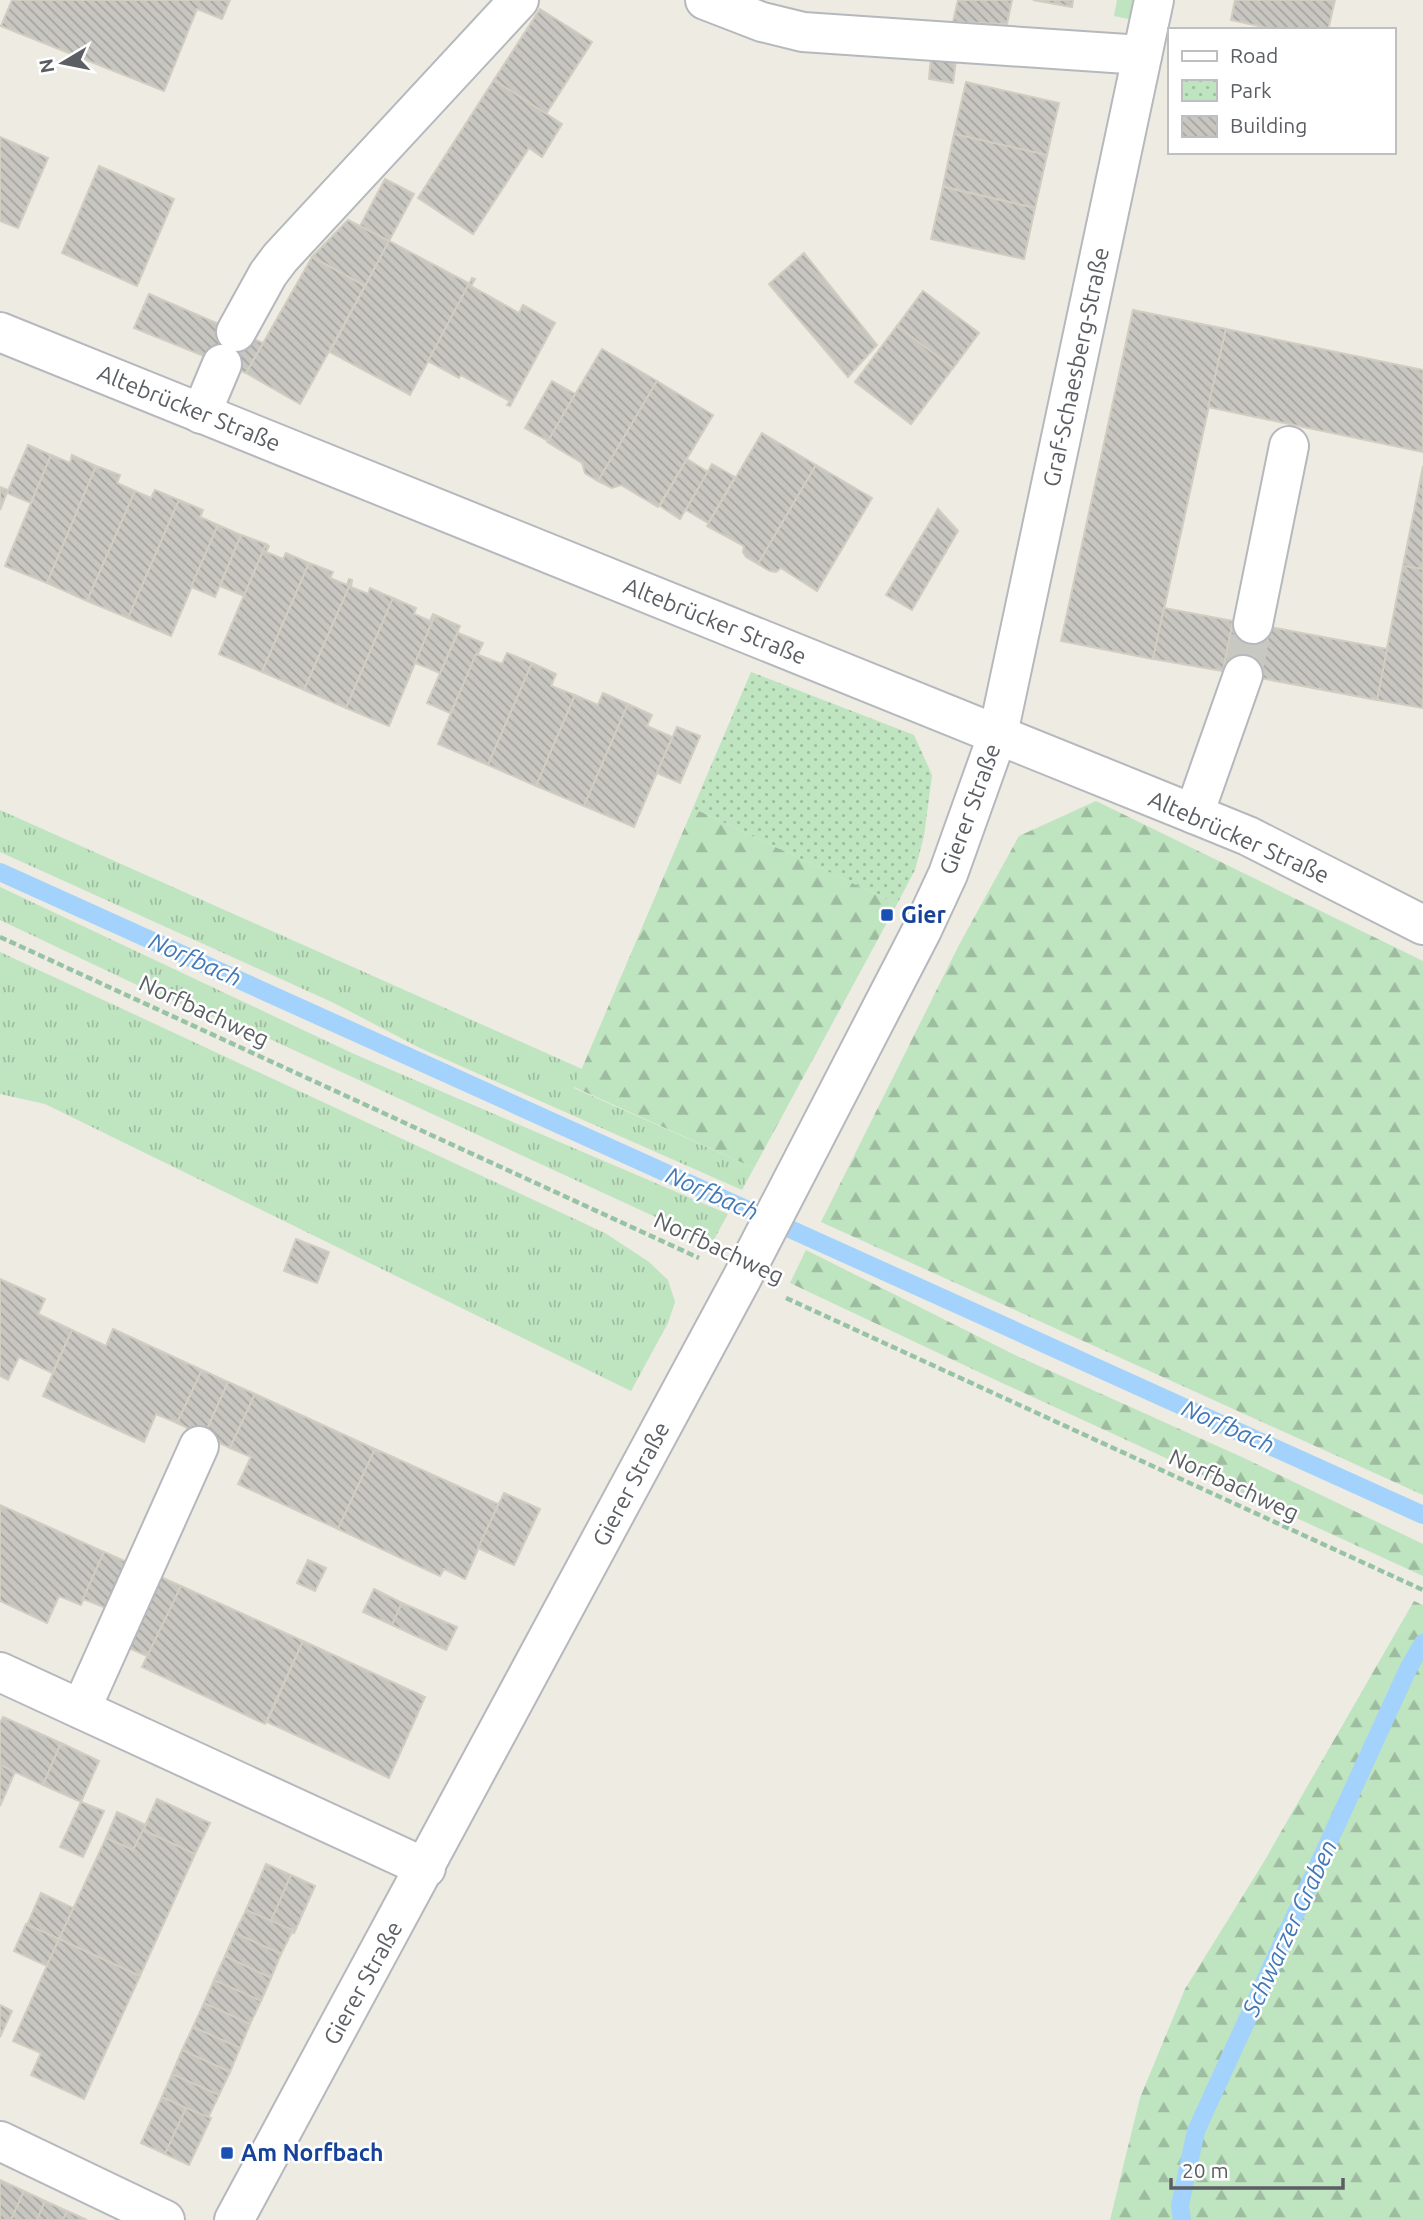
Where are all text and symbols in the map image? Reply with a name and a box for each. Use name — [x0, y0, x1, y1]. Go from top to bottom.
north arrow — [28, 28, 98, 98]
legend — [1168, 28, 1395, 154]
text: Road — [1230, 43, 1278, 67]
text: N — [34, 57, 58, 75]
text: Park — [1230, 78, 1272, 102]
text: Building — [1230, 113, 1307, 137]
street label: Graf-Schaesberg-Straße — [1038, 245, 1113, 489]
street label: Altebrücker Straße — [94, 359, 284, 456]
street label: Altebrücker Straße — [620, 572, 810, 669]
street label: Gierer Straße — [934, 740, 1005, 878]
street label: Altebrücker Straße — [1145, 786, 1333, 888]
place label: Gier — [901, 902, 947, 927]
marker: Gier — [879, 907, 895, 923]
water label: Norfbach — [145, 927, 246, 992]
street label: Norfbachweg — [135, 970, 273, 1051]
water label: Norfbach — [662, 1161, 763, 1226]
street label: Norfbachweg — [650, 1207, 788, 1288]
water label: Norfbach — [1178, 1394, 1279, 1459]
street label: Gierer Straße — [587, 1417, 674, 1550]
street label: Norfbachweg — [1165, 1444, 1303, 1525]
water label: Schwarzer Graben — [1236, 1835, 1342, 2021]
street label: Gierer Straße — [318, 1917, 407, 2049]
place label: Am Norfbach — [241, 2140, 383, 2165]
marker: Am Norfbach — [219, 2145, 235, 2161]
scale bar — [1171, 2146, 1342, 2190]
text: 20 m — [1182, 2158, 1229, 2182]

